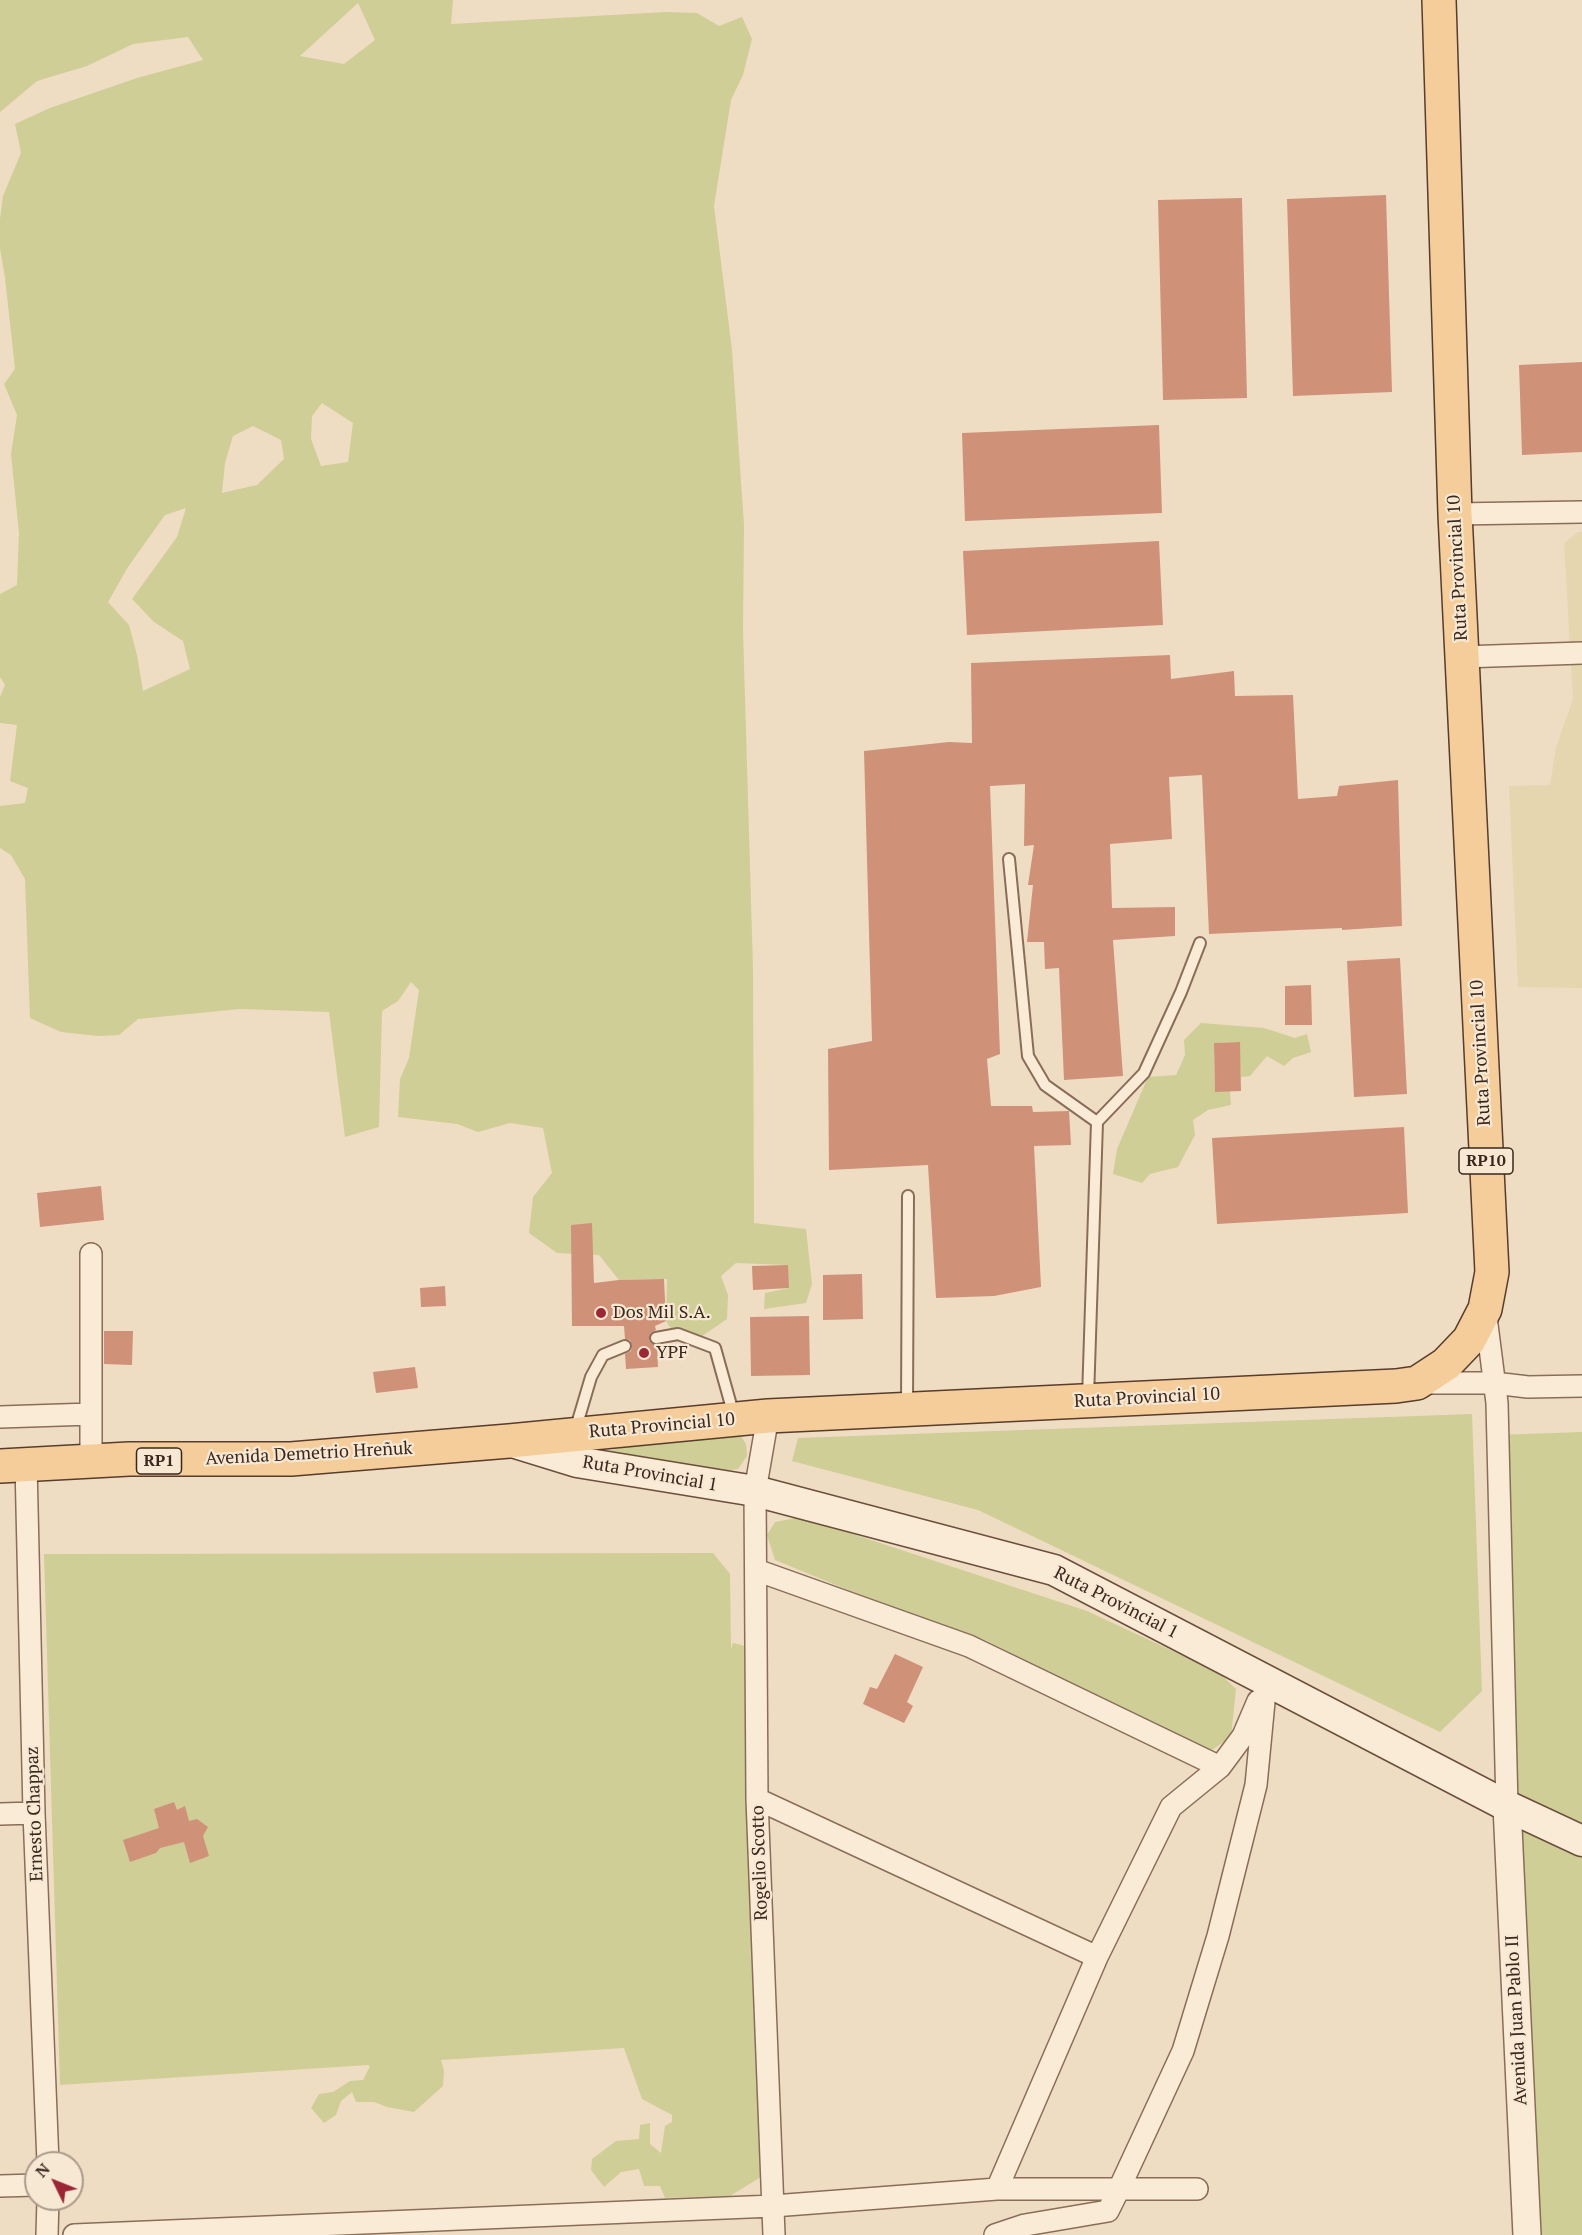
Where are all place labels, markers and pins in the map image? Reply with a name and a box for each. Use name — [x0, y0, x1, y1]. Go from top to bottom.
place label: Dos Mil S.A. — [613, 1302, 711, 1324]
marker: Dos Mil S.A. — [594, 1306, 608, 1320]
place label: YPF — [656, 1342, 688, 1364]
marker: YPF — [637, 1346, 651, 1360]

